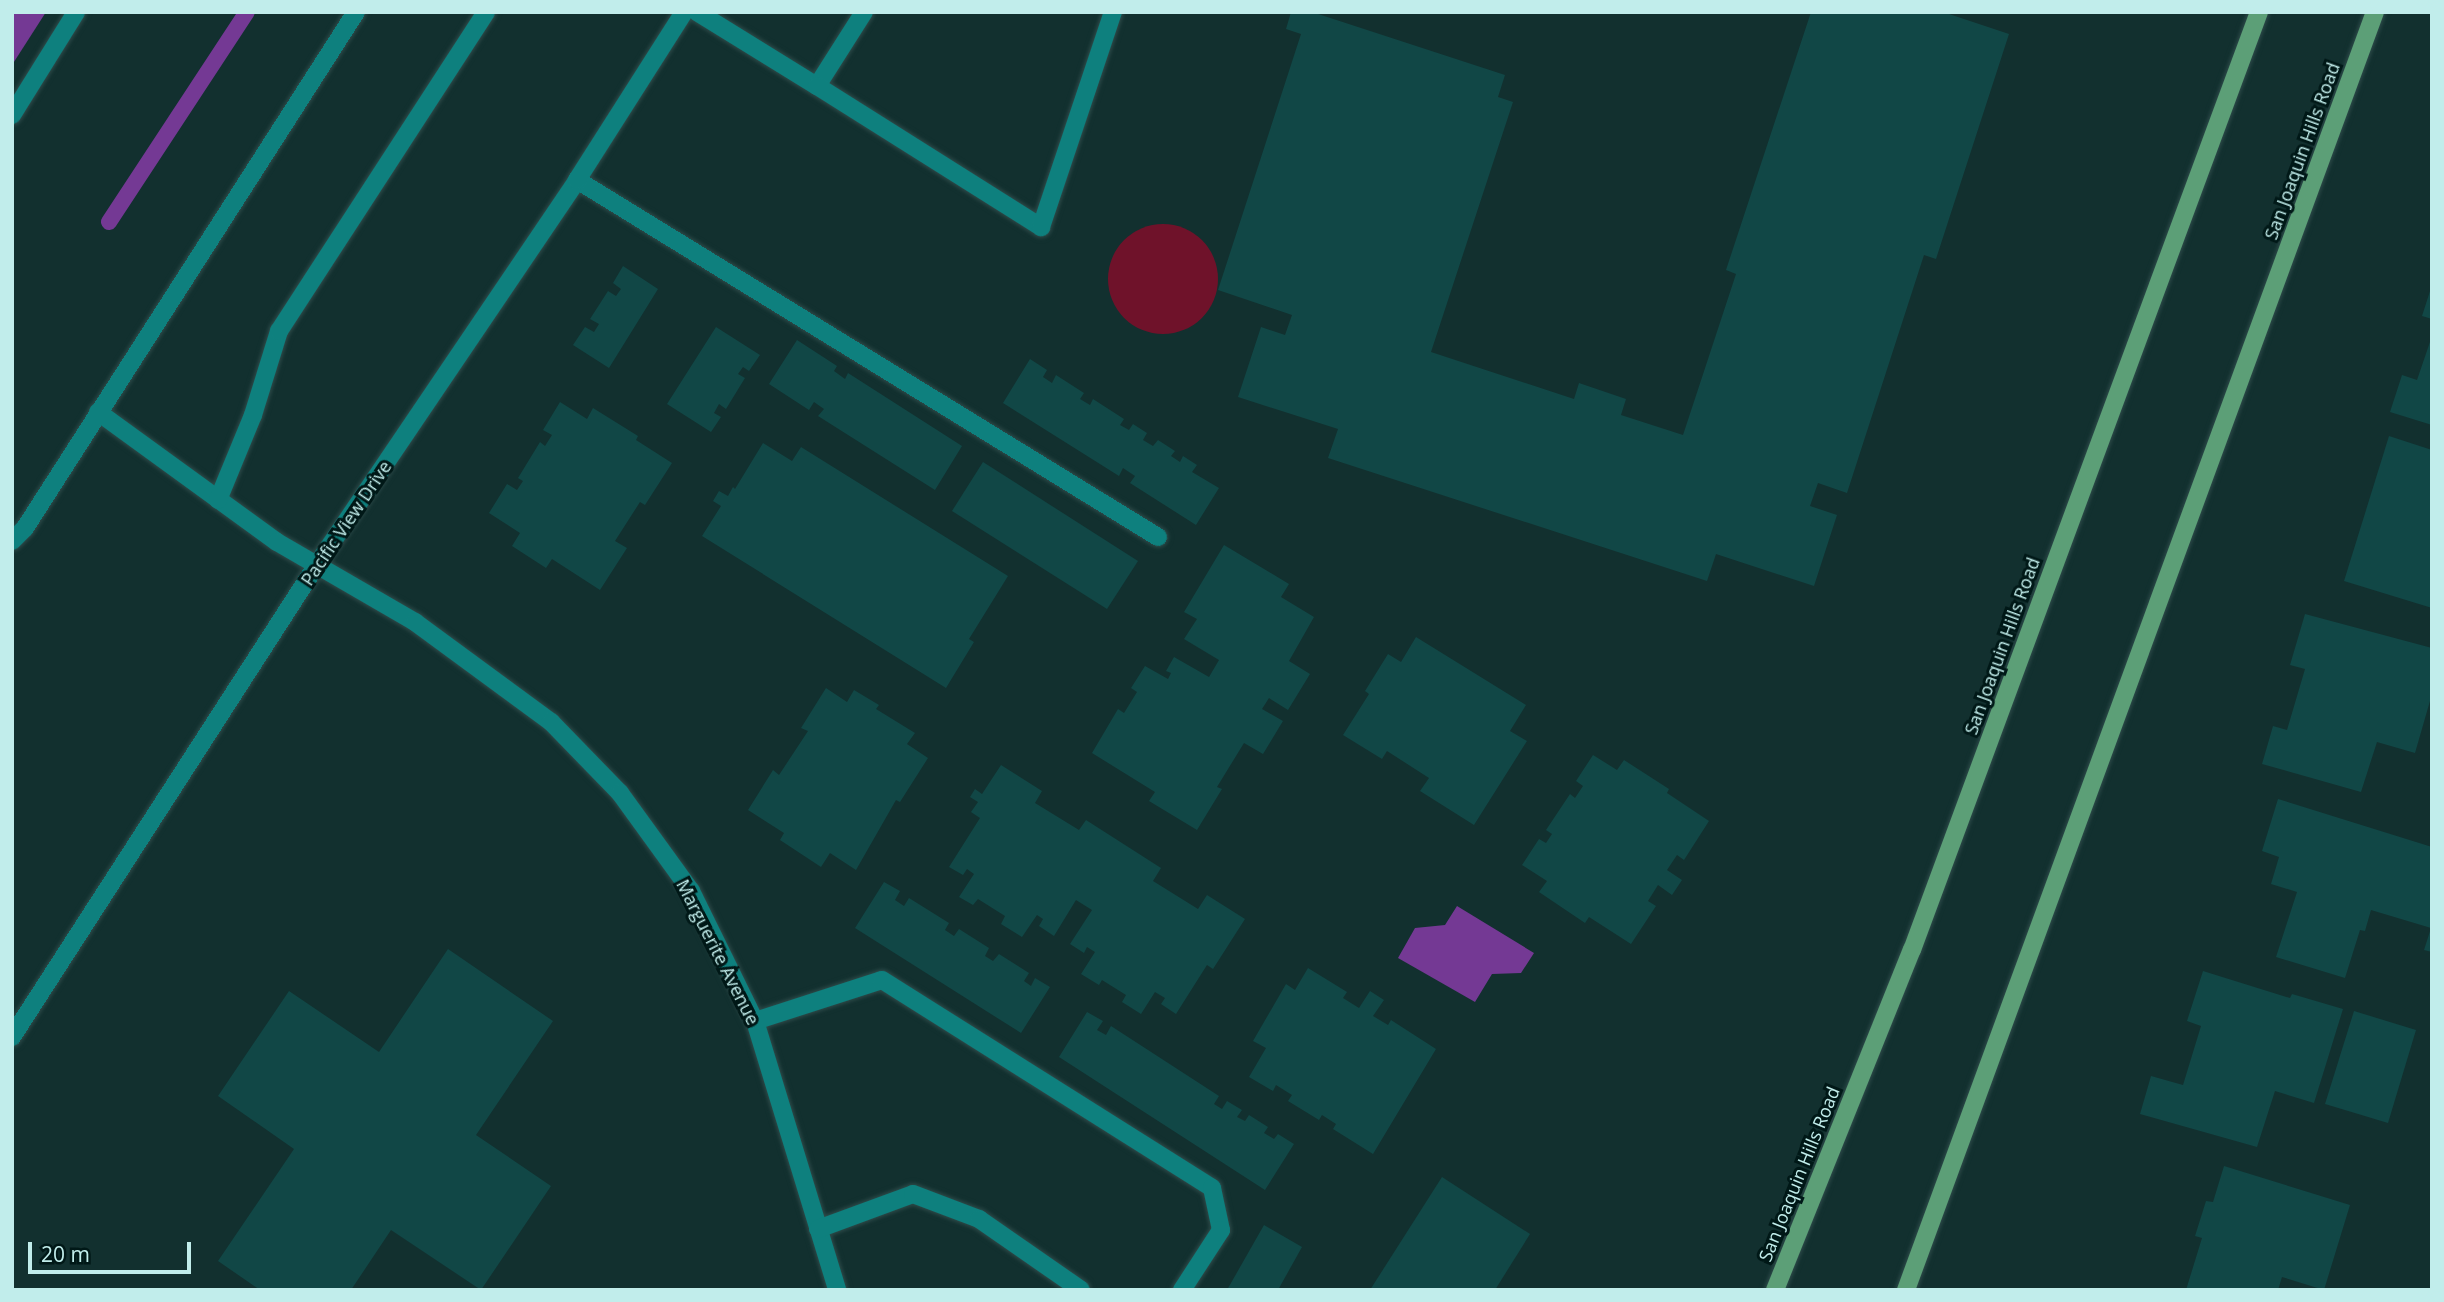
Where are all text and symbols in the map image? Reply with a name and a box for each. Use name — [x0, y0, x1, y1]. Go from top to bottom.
street label: San Joaquin Hills Road — [2260, 60, 2344, 242]
street label: Pacific View Drive — [296, 456, 396, 590]
street label: San Joaquin Hills Road — [1960, 555, 2044, 737]
street label: Marguerite Avenue — [672, 876, 764, 1028]
street label: San Joaquin Hills Road — [1754, 1083, 1844, 1265]
scale bar — [32, 1228, 194, 1272]
text: 20 m — [41, 1240, 90, 1268]

